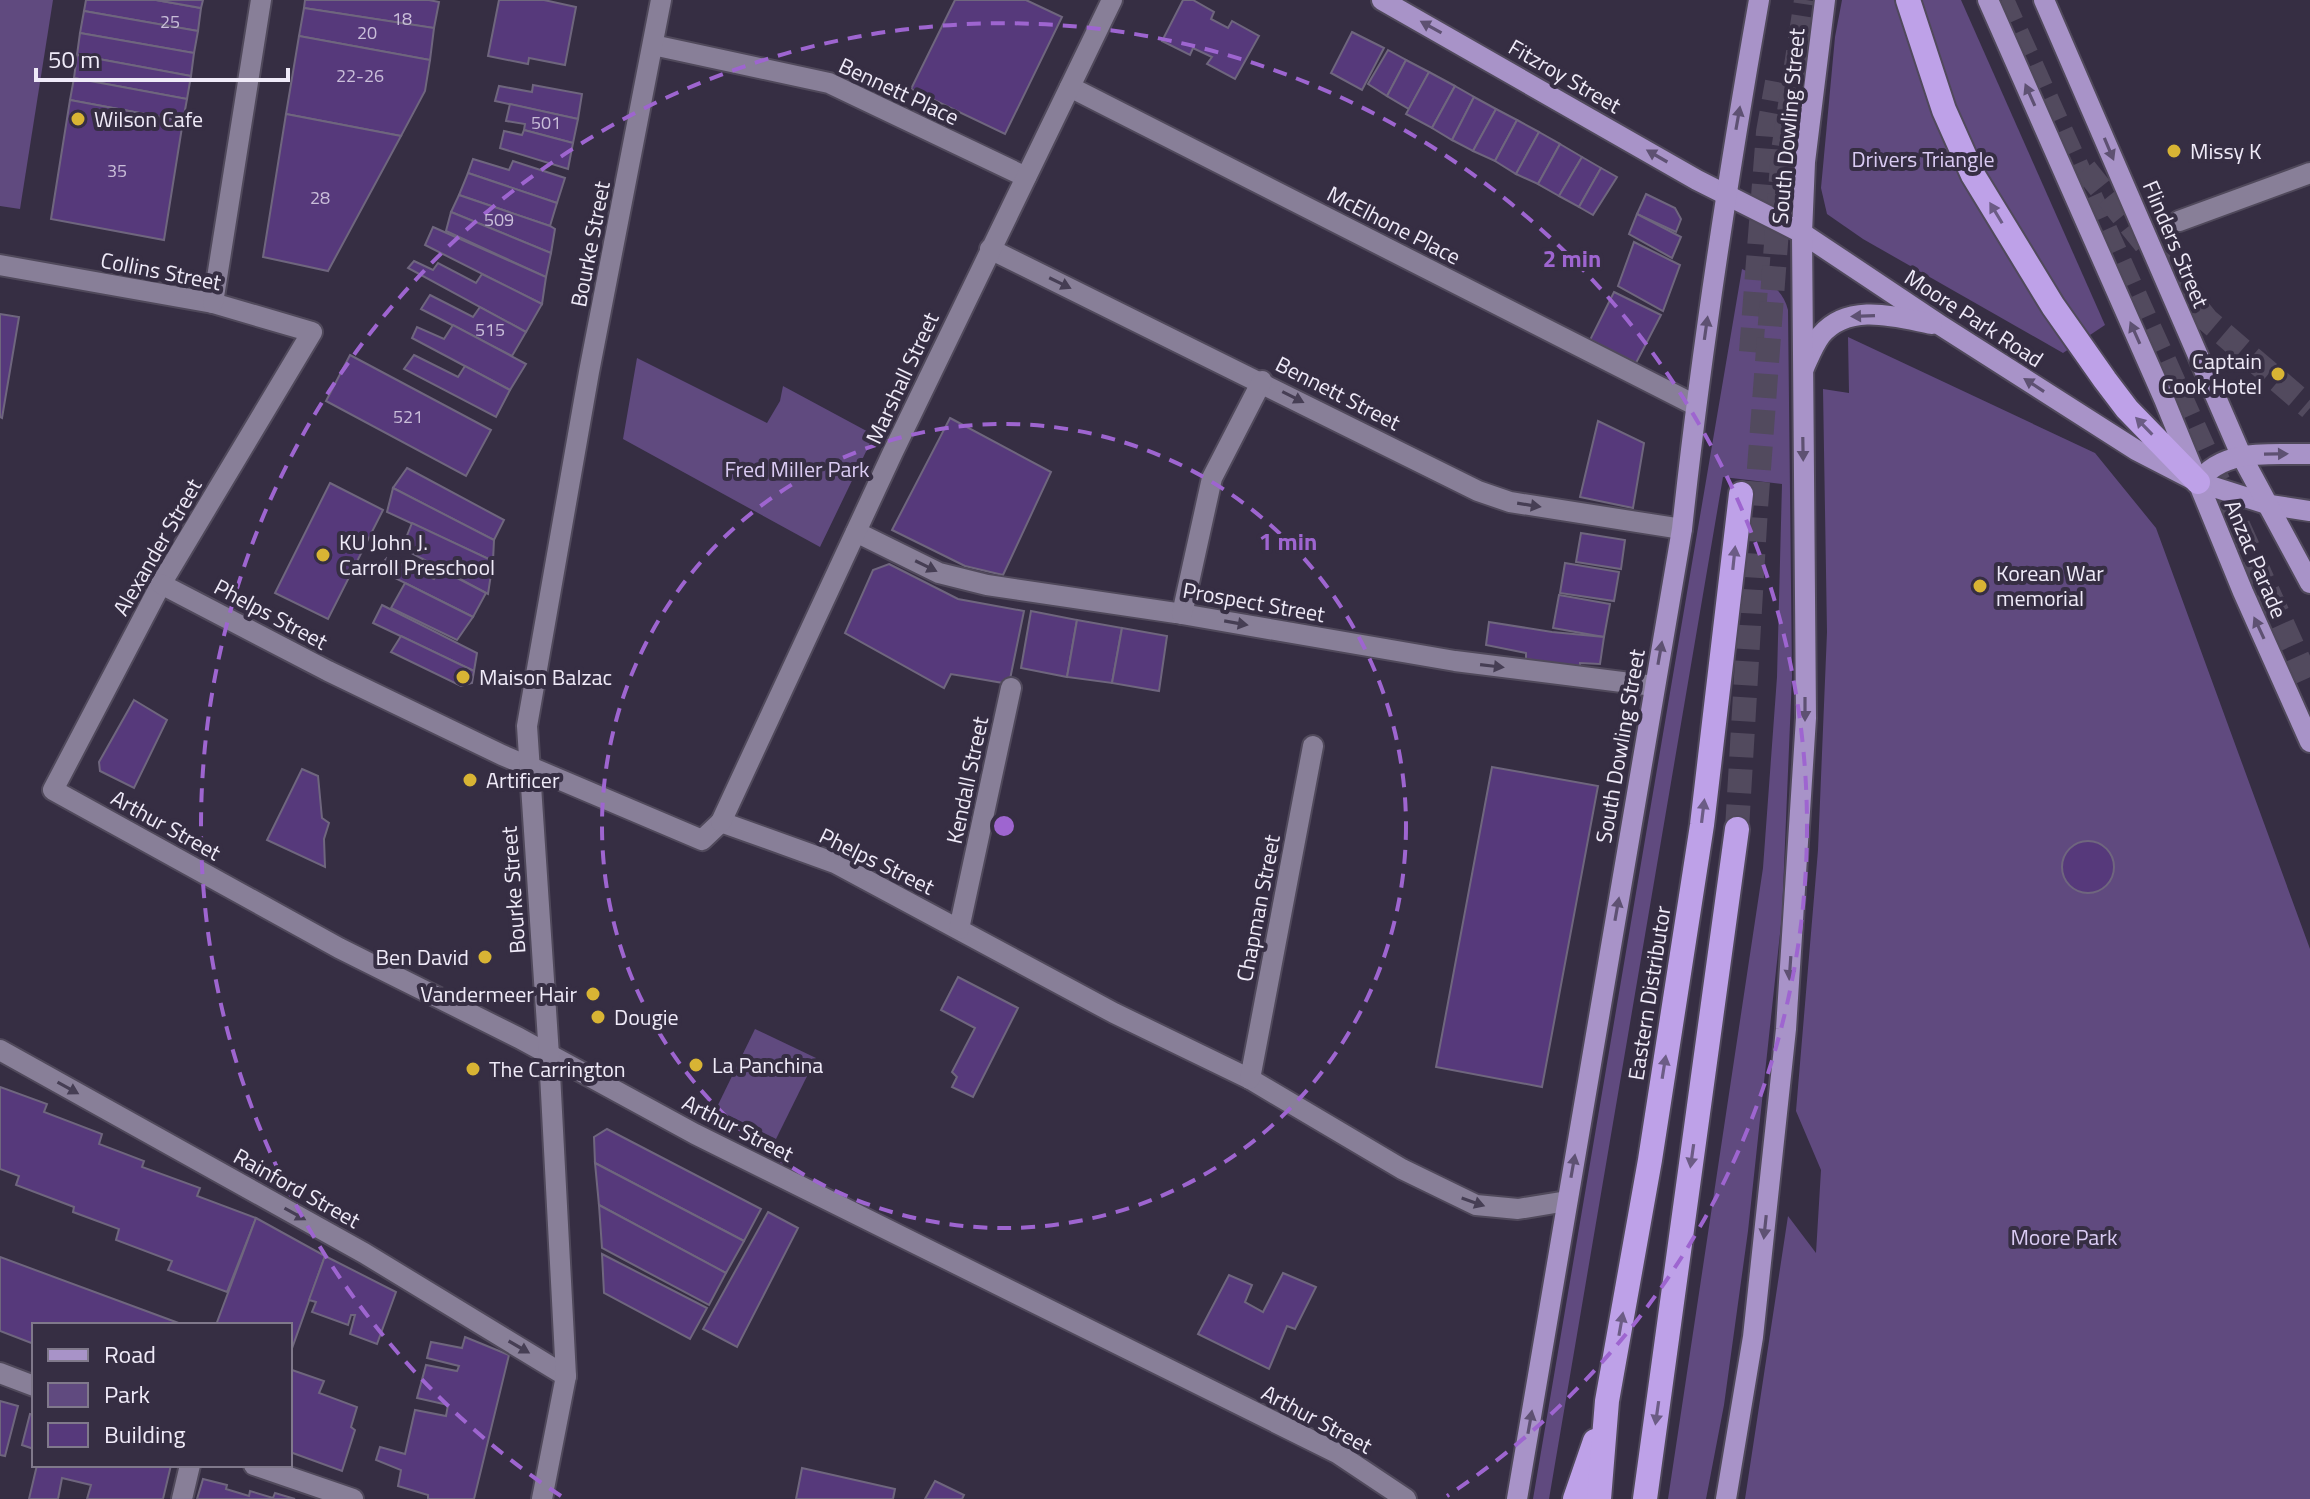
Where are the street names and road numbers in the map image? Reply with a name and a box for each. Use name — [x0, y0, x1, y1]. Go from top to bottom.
street label: South Dowling Street — [1762, 26, 1814, 225]
street label: Fitzroy Street — [1502, 30, 1628, 122]
street label: Bennett Place — [833, 48, 965, 134]
street label: Flinders Street — [2134, 175, 2218, 313]
street label: McElhone Place — [1321, 177, 1467, 273]
street label: Bourke Street — [561, 178, 619, 310]
street label: Collins Street — [98, 243, 224, 299]
street label: Moore Park Road — [1898, 260, 2050, 376]
street label: Marshall Street — [857, 306, 948, 449]
street label: Bennett Street — [1270, 347, 1407, 439]
street label: Alexander Street — [104, 472, 210, 622]
street label: Anzac Parade — [2216, 494, 2296, 624]
street label: Phelps Street — [208, 570, 334, 658]
street label: Prospect Street — [1180, 573, 1328, 631]
street label: South Dowling Street — [1586, 646, 1654, 846]
street label: Kendall Street — [937, 713, 997, 847]
street label: Arthur Street — [105, 781, 227, 869]
street label: Phelps Street — [814, 818, 941, 904]
street label: Bourke Street — [492, 825, 534, 955]
street label: Chapman Street — [1227, 831, 1289, 984]
street label: Eastern Distributor — [1618, 903, 1680, 1083]
street label: Arthur Street — [676, 1085, 800, 1171]
street label: Rainford Street — [227, 1139, 367, 1237]
street label: Arthur Street — [1256, 1376, 1379, 1463]

